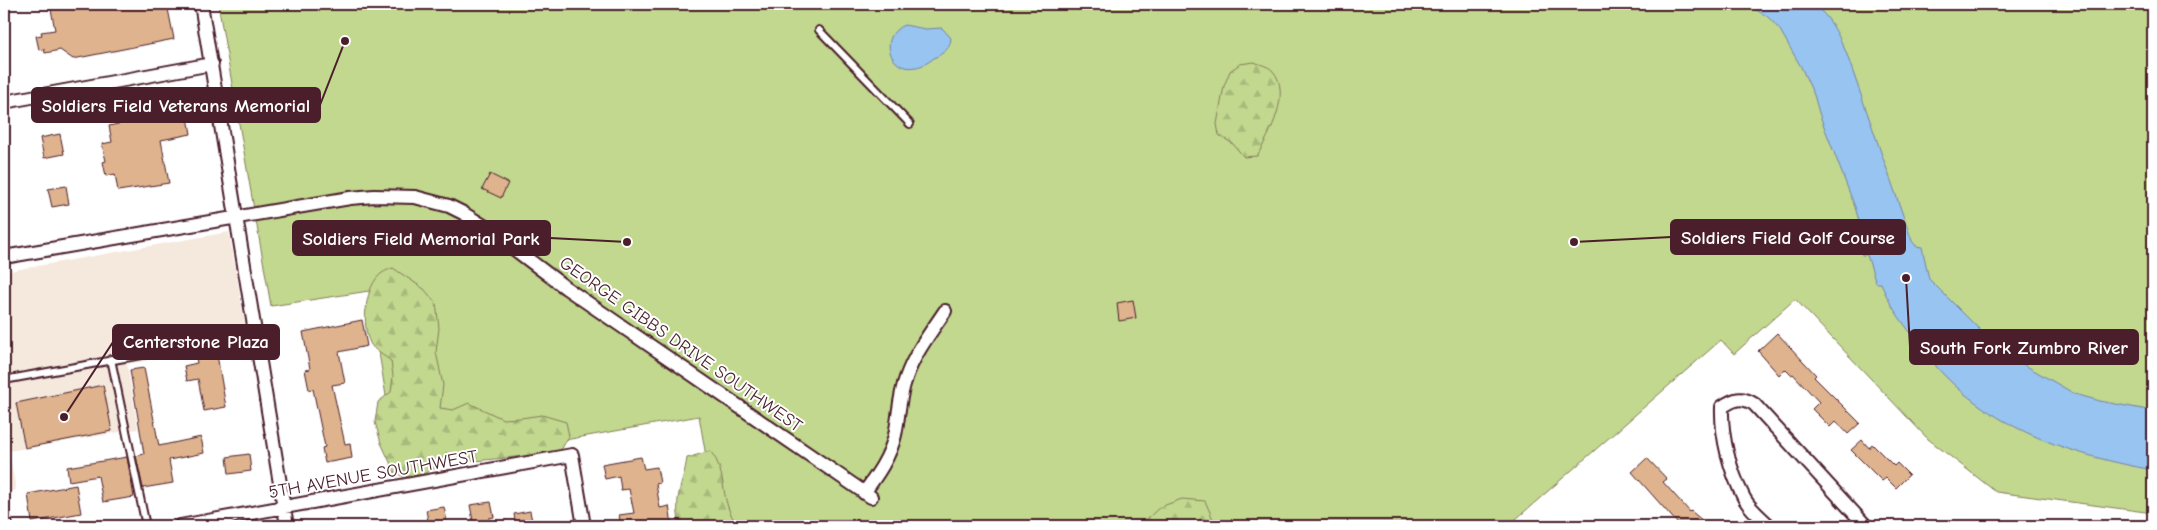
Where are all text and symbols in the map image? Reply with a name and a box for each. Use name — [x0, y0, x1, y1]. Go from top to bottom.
callout: Soldiers Field Veterans Memorial — [32, 88, 320, 122]
text: Soldiers Field Veterans Memorial — [42, 95, 310, 117]
callout: Soldiers Field Golf Course — [1671, 220, 1905, 254]
callout: Soldiers Field Memorial Park — [293, 221, 550, 255]
text: Soldiers Field Golf Course — [1681, 227, 1895, 249]
text: Soldiers Field Memorial Park — [302, 228, 540, 250]
street label: GEORGE GIBBS DRIVE SOUTHWEST — [555, 252, 807, 437]
callout: Centerstone Plaza — [113, 325, 279, 359]
callout: South Fork Zumbro River — [1910, 330, 2138, 364]
text: Centerstone Plaza — [123, 331, 269, 353]
text: South Fork Zumbro River — [1920, 337, 2128, 359]
street label: 5TH AVENUE SOUTHWEST — [267, 446, 480, 503]

